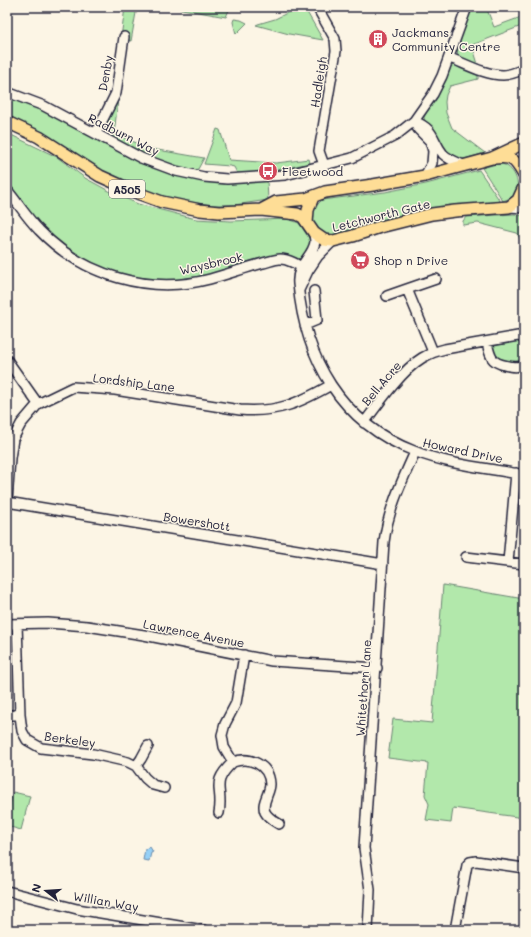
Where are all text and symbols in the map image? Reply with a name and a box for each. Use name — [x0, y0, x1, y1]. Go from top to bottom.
place label: Jackmans Community Centre — [392, 24, 500, 54]
building icon: Jackmans Community Centre — [367, 28, 389, 50]
street label: Denby — [94, 54, 116, 92]
street label: Hadleigh — [306, 55, 330, 109]
street label: Radburn Way — [86, 109, 162, 159]
bus stop icon: Fleetwood — [257, 160, 279, 182]
place label: Fleetwood — [282, 163, 343, 179]
road number: A505 — [109, 180, 145, 198]
street label: Letchworth Gate — [330, 195, 432, 235]
street label: Waysbrook — [178, 248, 244, 278]
supermarket icon: Shop n Drive — [349, 249, 371, 271]
place label: Shop n Drive — [374, 252, 448, 268]
street label: Bell Acre — [358, 357, 404, 409]
street label: Lordship Lane — [92, 369, 176, 395]
street label: Howard Drive — [421, 434, 505, 466]
street label: Bowershott — [162, 508, 232, 534]
street label: Lawrence Avenue — [142, 615, 246, 651]
street label: Whitethorn Lane — [352, 639, 374, 737]
street label: Berkeley — [43, 727, 97, 751]
north arrow — [26, 871, 66, 911]
text: N — [28, 882, 44, 894]
street label: Willian Way — [72, 887, 140, 915]

